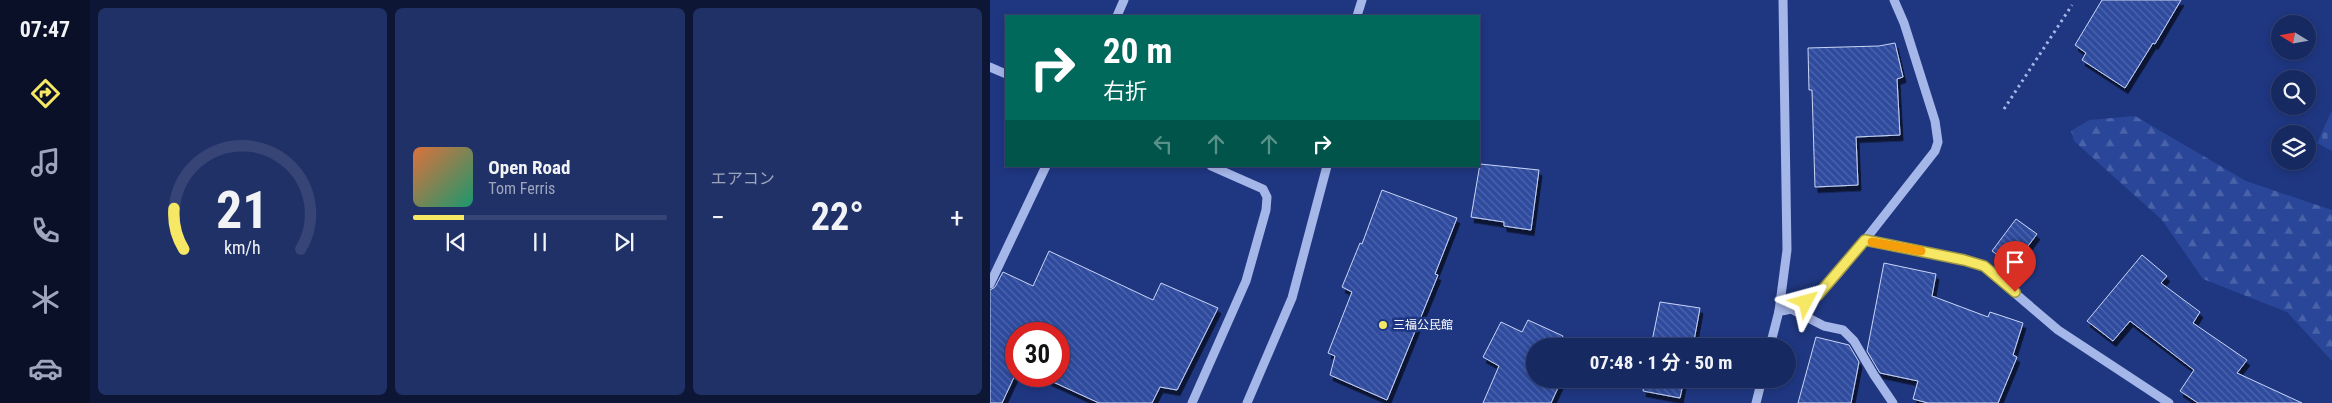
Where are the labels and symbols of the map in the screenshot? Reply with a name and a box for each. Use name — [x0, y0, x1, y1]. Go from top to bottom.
north arrow — [2271, 15, 2316, 60]
pin — [1994, 241, 2036, 292]
position arrow — [1779, 275, 1831, 327]
place label: 三福公民館 — [1393, 318, 1453, 332]
marker: 三福公民館 — [1377, 319, 1389, 331]
speed limit sign: 30 — [1005, 322, 1070, 387]

